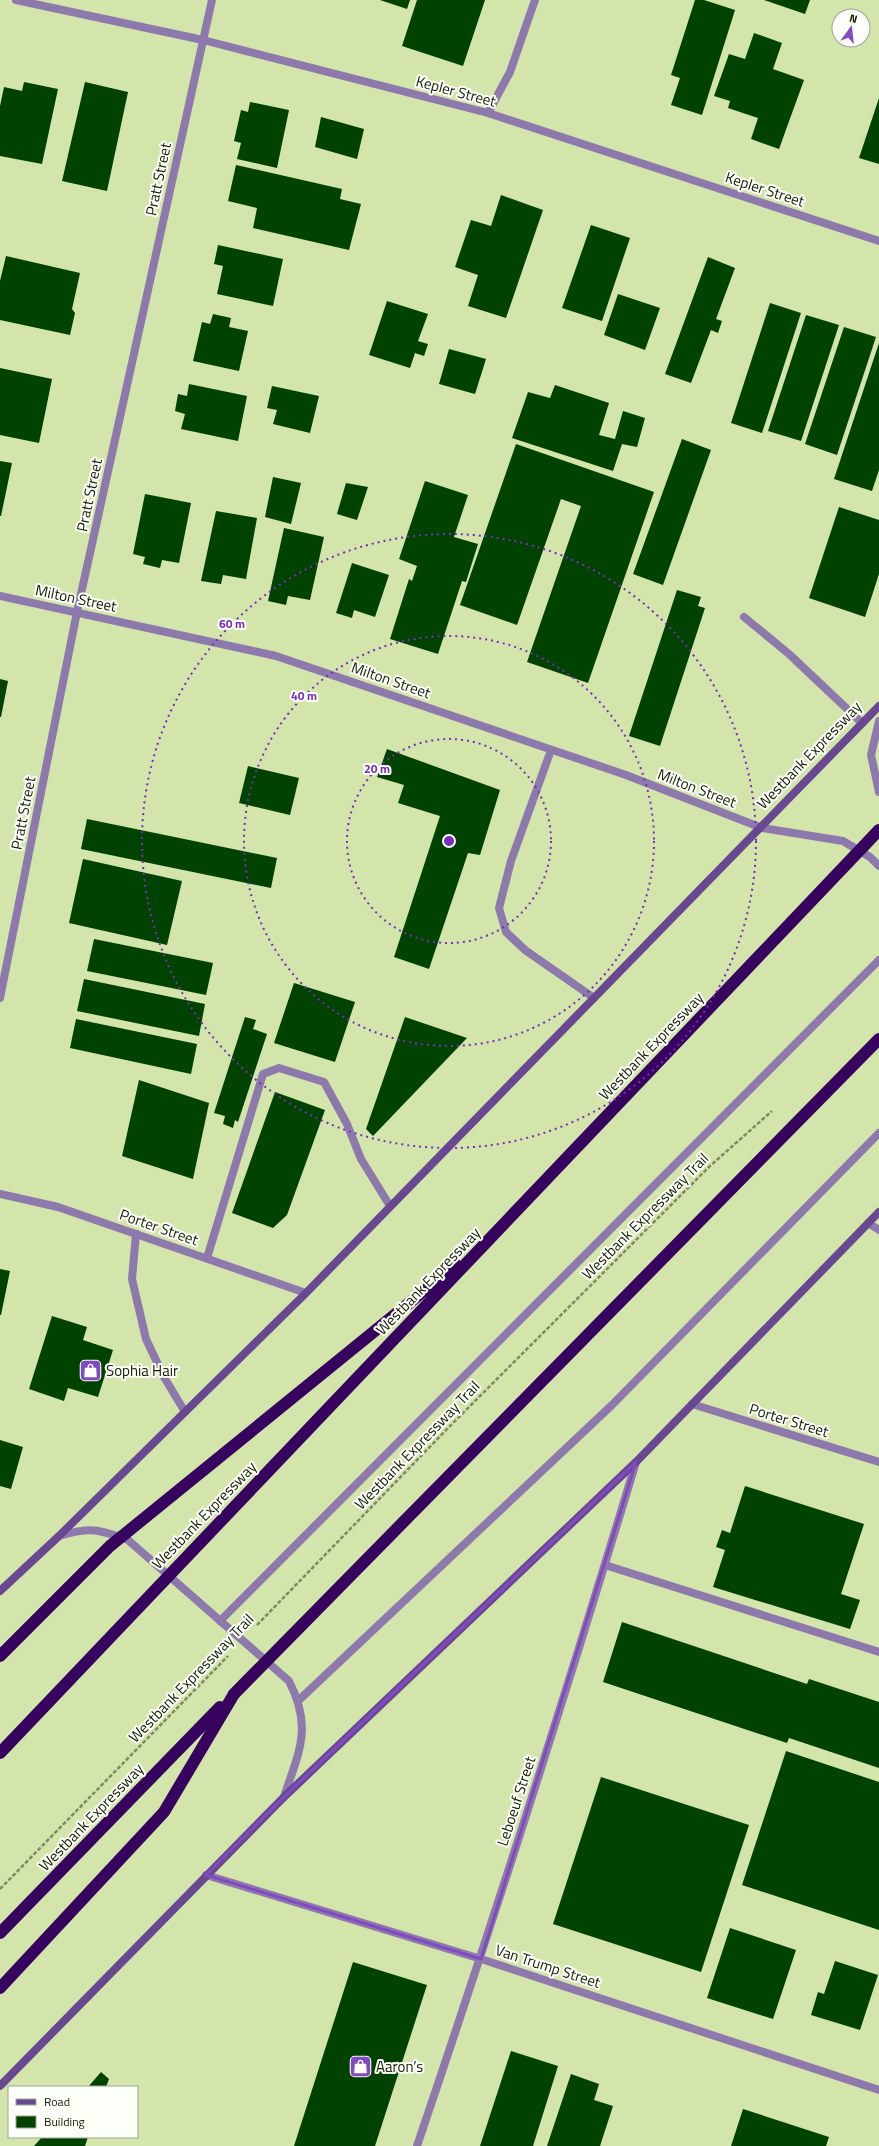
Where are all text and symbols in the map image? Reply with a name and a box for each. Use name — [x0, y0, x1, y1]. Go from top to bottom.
north arrow — [831, 8, 871, 48]
text: N — [848, 10, 859, 27]
street label: Kepler Street — [413, 69, 499, 113]
street label: Pratt Street — [139, 140, 177, 218]
street label: Kepler Street — [722, 165, 808, 213]
street label: Pratt Street — [70, 456, 108, 534]
street label: Milton Street — [33, 578, 119, 618]
text: 60 m — [219, 614, 245, 633]
street label: Milton Street — [348, 656, 434, 705]
text: 40 m — [291, 686, 317, 705]
street label: Westbank Expressway — [751, 696, 867, 814]
text: 20 m — [364, 759, 390, 778]
street label: Milton Street — [654, 762, 740, 814]
street label: Pratt Street — [5, 774, 41, 852]
centre of rings — [442, 834, 456, 848]
street label: Westbank Expressway — [593, 987, 709, 1105]
street label: Westbank Expressway Trail — [576, 1147, 714, 1285]
street label: Porter Street — [117, 1203, 202, 1251]
street label: Westbank Expressway — [370, 1222, 486, 1340]
shop icon: Sophia Hair — [77, 1357, 103, 1383]
place label: Sophia Hair — [106, 1359, 178, 1382]
street label: Westbank Expressway Trail — [349, 1375, 485, 1515]
street label: Porter Street — [746, 1397, 832, 1443]
street label: Westbank Expressway — [146, 1456, 262, 1574]
street label: Westbank Expressway Trail — [123, 1608, 259, 1748]
street label: Leboeuf Street — [491, 1753, 542, 1849]
street label: Westbank Expressway — [33, 1758, 149, 1876]
street label: Van Trump Street — [492, 1938, 604, 1994]
shop icon: Aaron’s — [347, 2053, 373, 2079]
place label: Aaron’s — [376, 2055, 423, 2078]
legend — [8, 2086, 138, 2138]
text: Road — [44, 2092, 70, 2111]
text: Building — [44, 2112, 85, 2131]

